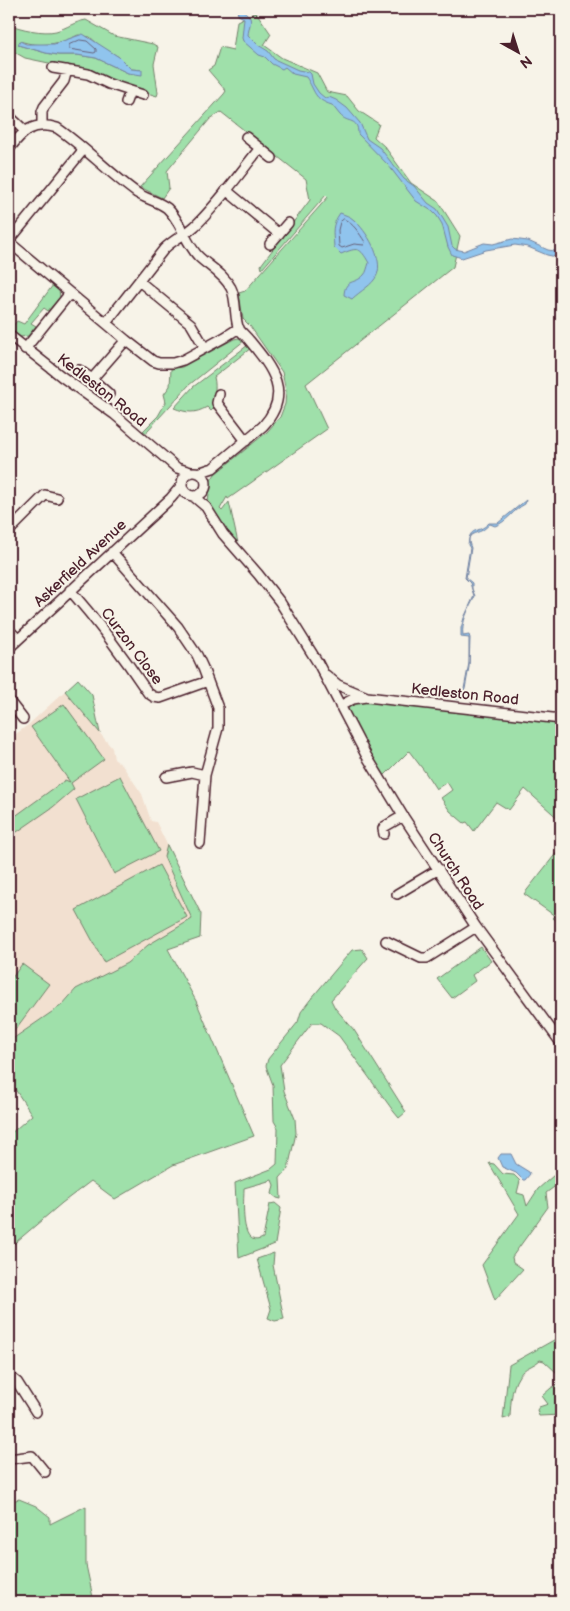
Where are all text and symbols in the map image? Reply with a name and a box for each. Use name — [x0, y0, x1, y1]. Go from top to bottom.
north arrow — [492, 28, 542, 78]
text: N — [516, 52, 535, 72]
street label: Kedleston Road — [53, 350, 150, 431]
street label: Askerfield Avenue — [30, 515, 131, 611]
street label: Curzon Close — [96, 604, 167, 689]
street label: Kedleston Road — [410, 679, 520, 710]
street label: Church Road — [423, 829, 488, 914]

